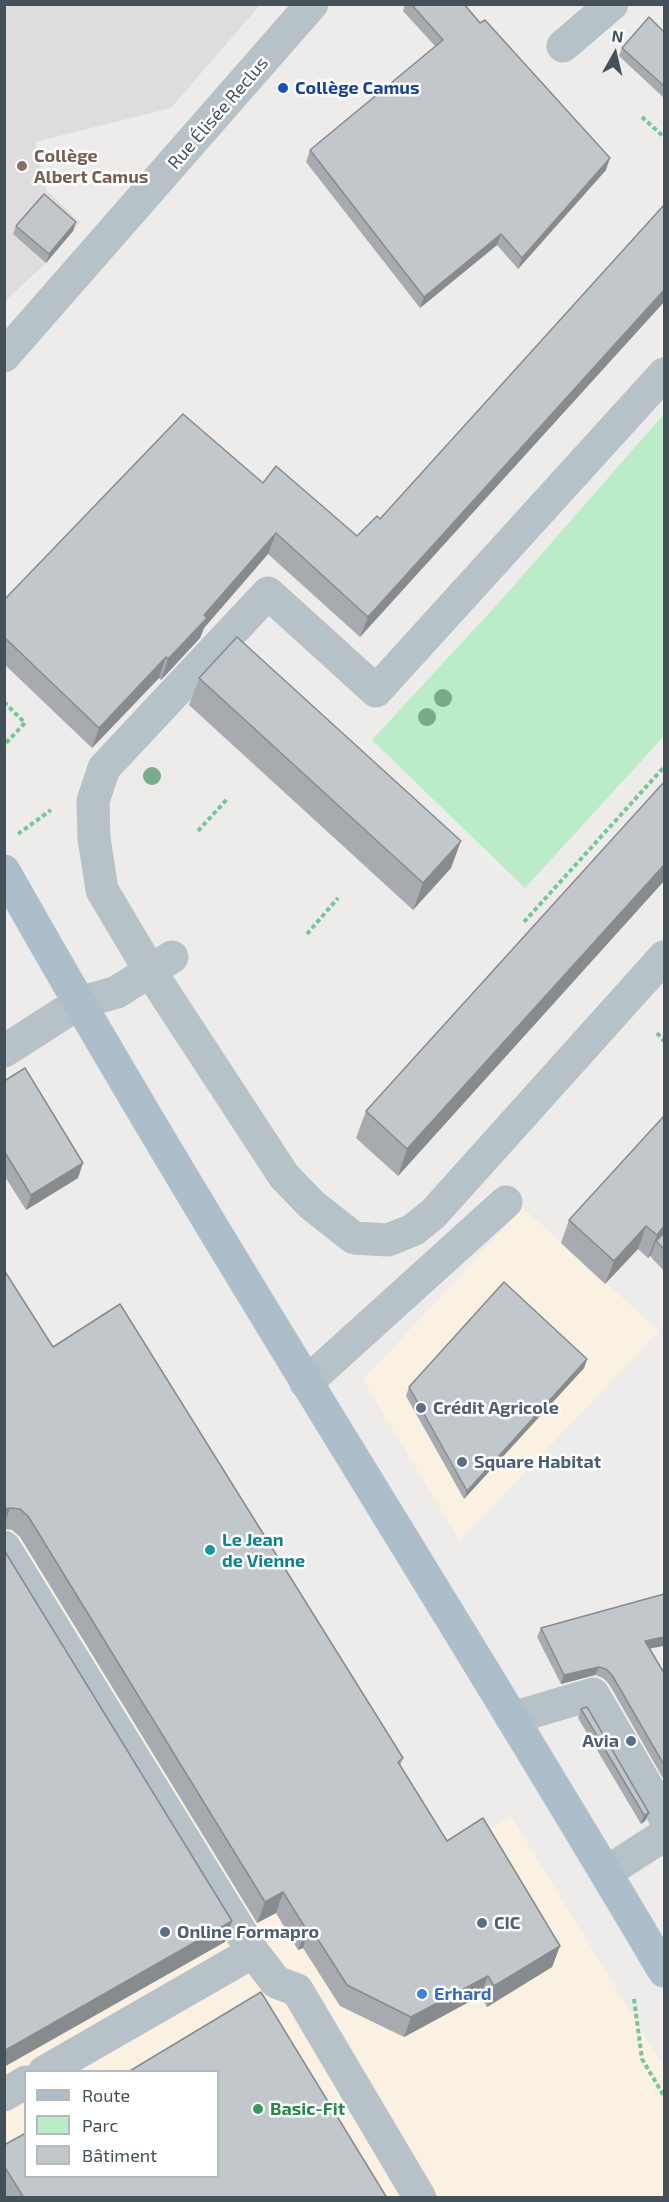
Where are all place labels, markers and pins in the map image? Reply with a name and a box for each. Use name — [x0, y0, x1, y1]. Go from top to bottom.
place label: Collège Camus — [295, 77, 419, 99]
marker: Collège Camus — [276, 81, 290, 95]
place label: Collège Albert Camus — [34, 145, 148, 188]
marker: Collège Albert Camus — [15, 159, 29, 173]
place label: Crédit Agricole — [433, 1397, 559, 1419]
marker: Crédit Agricole — [414, 1401, 428, 1415]
place label: Square Habitat — [474, 1451, 601, 1473]
marker: Square Habitat — [455, 1455, 469, 1469]
place label: Le Jean de Vienne — [222, 1529, 305, 1572]
marker: Le Jean de Vienne — [203, 1543, 217, 1557]
place label: Avia — [582, 1730, 619, 1752]
marker: Avia — [624, 1734, 638, 1748]
place label: CIC — [494, 1912, 520, 1934]
marker: CIC — [475, 1916, 489, 1930]
place label: Online Formapro — [177, 1921, 319, 1943]
marker: Online Formapro — [158, 1925, 172, 1939]
place label: Erhard — [434, 1983, 492, 2005]
marker: Erhard — [415, 1987, 429, 2001]
place label: Basic-Fit — [270, 2098, 345, 2120]
marker: Basic-Fit — [251, 2102, 265, 2116]

